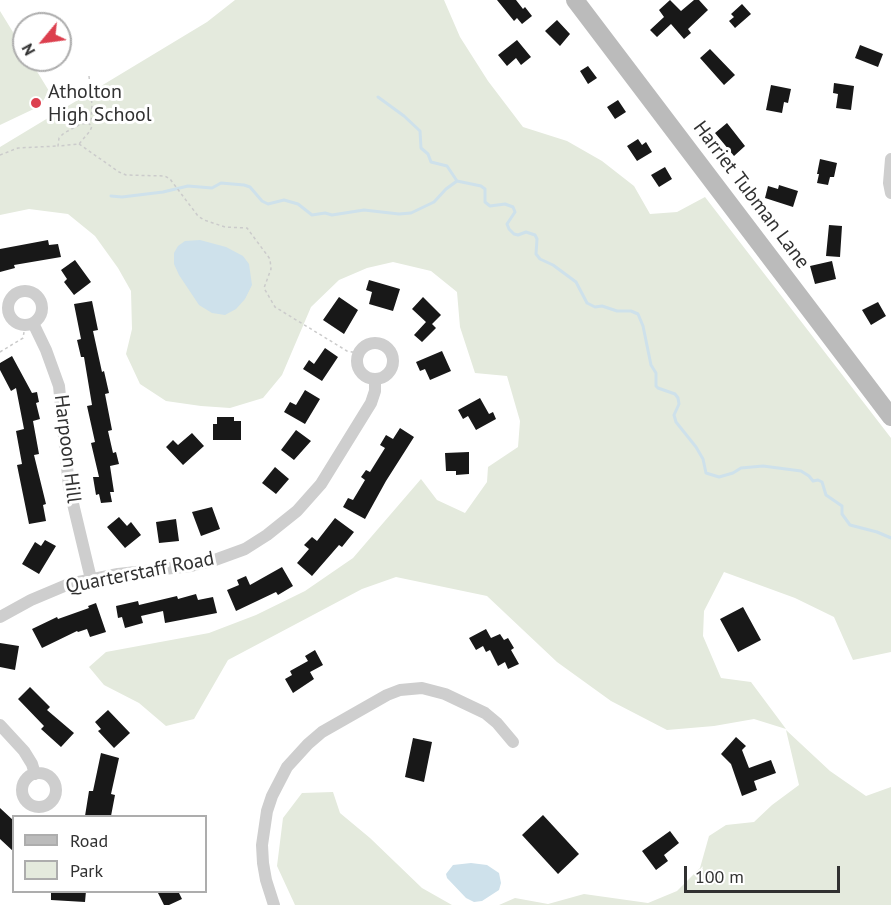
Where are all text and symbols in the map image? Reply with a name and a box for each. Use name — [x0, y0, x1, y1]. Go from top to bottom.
north arrow — [12, 12, 72, 72]
text: N — [17, 40, 39, 59]
place label: Atholton High School — [48, 80, 152, 127]
marker: Atholton High School — [29, 96, 43, 110]
street label: Harriet Tubman Lane — [688, 116, 814, 274]
street label: Harpoon Hill — [48, 393, 86, 505]
street label: Quarterstaff Road — [64, 547, 216, 599]
legend — [12, 815, 207, 893]
text: Road — [70, 829, 108, 852]
scale bar — [687, 854, 843, 892]
text: Park — [70, 859, 103, 882]
text: 100 m — [695, 865, 744, 888]

